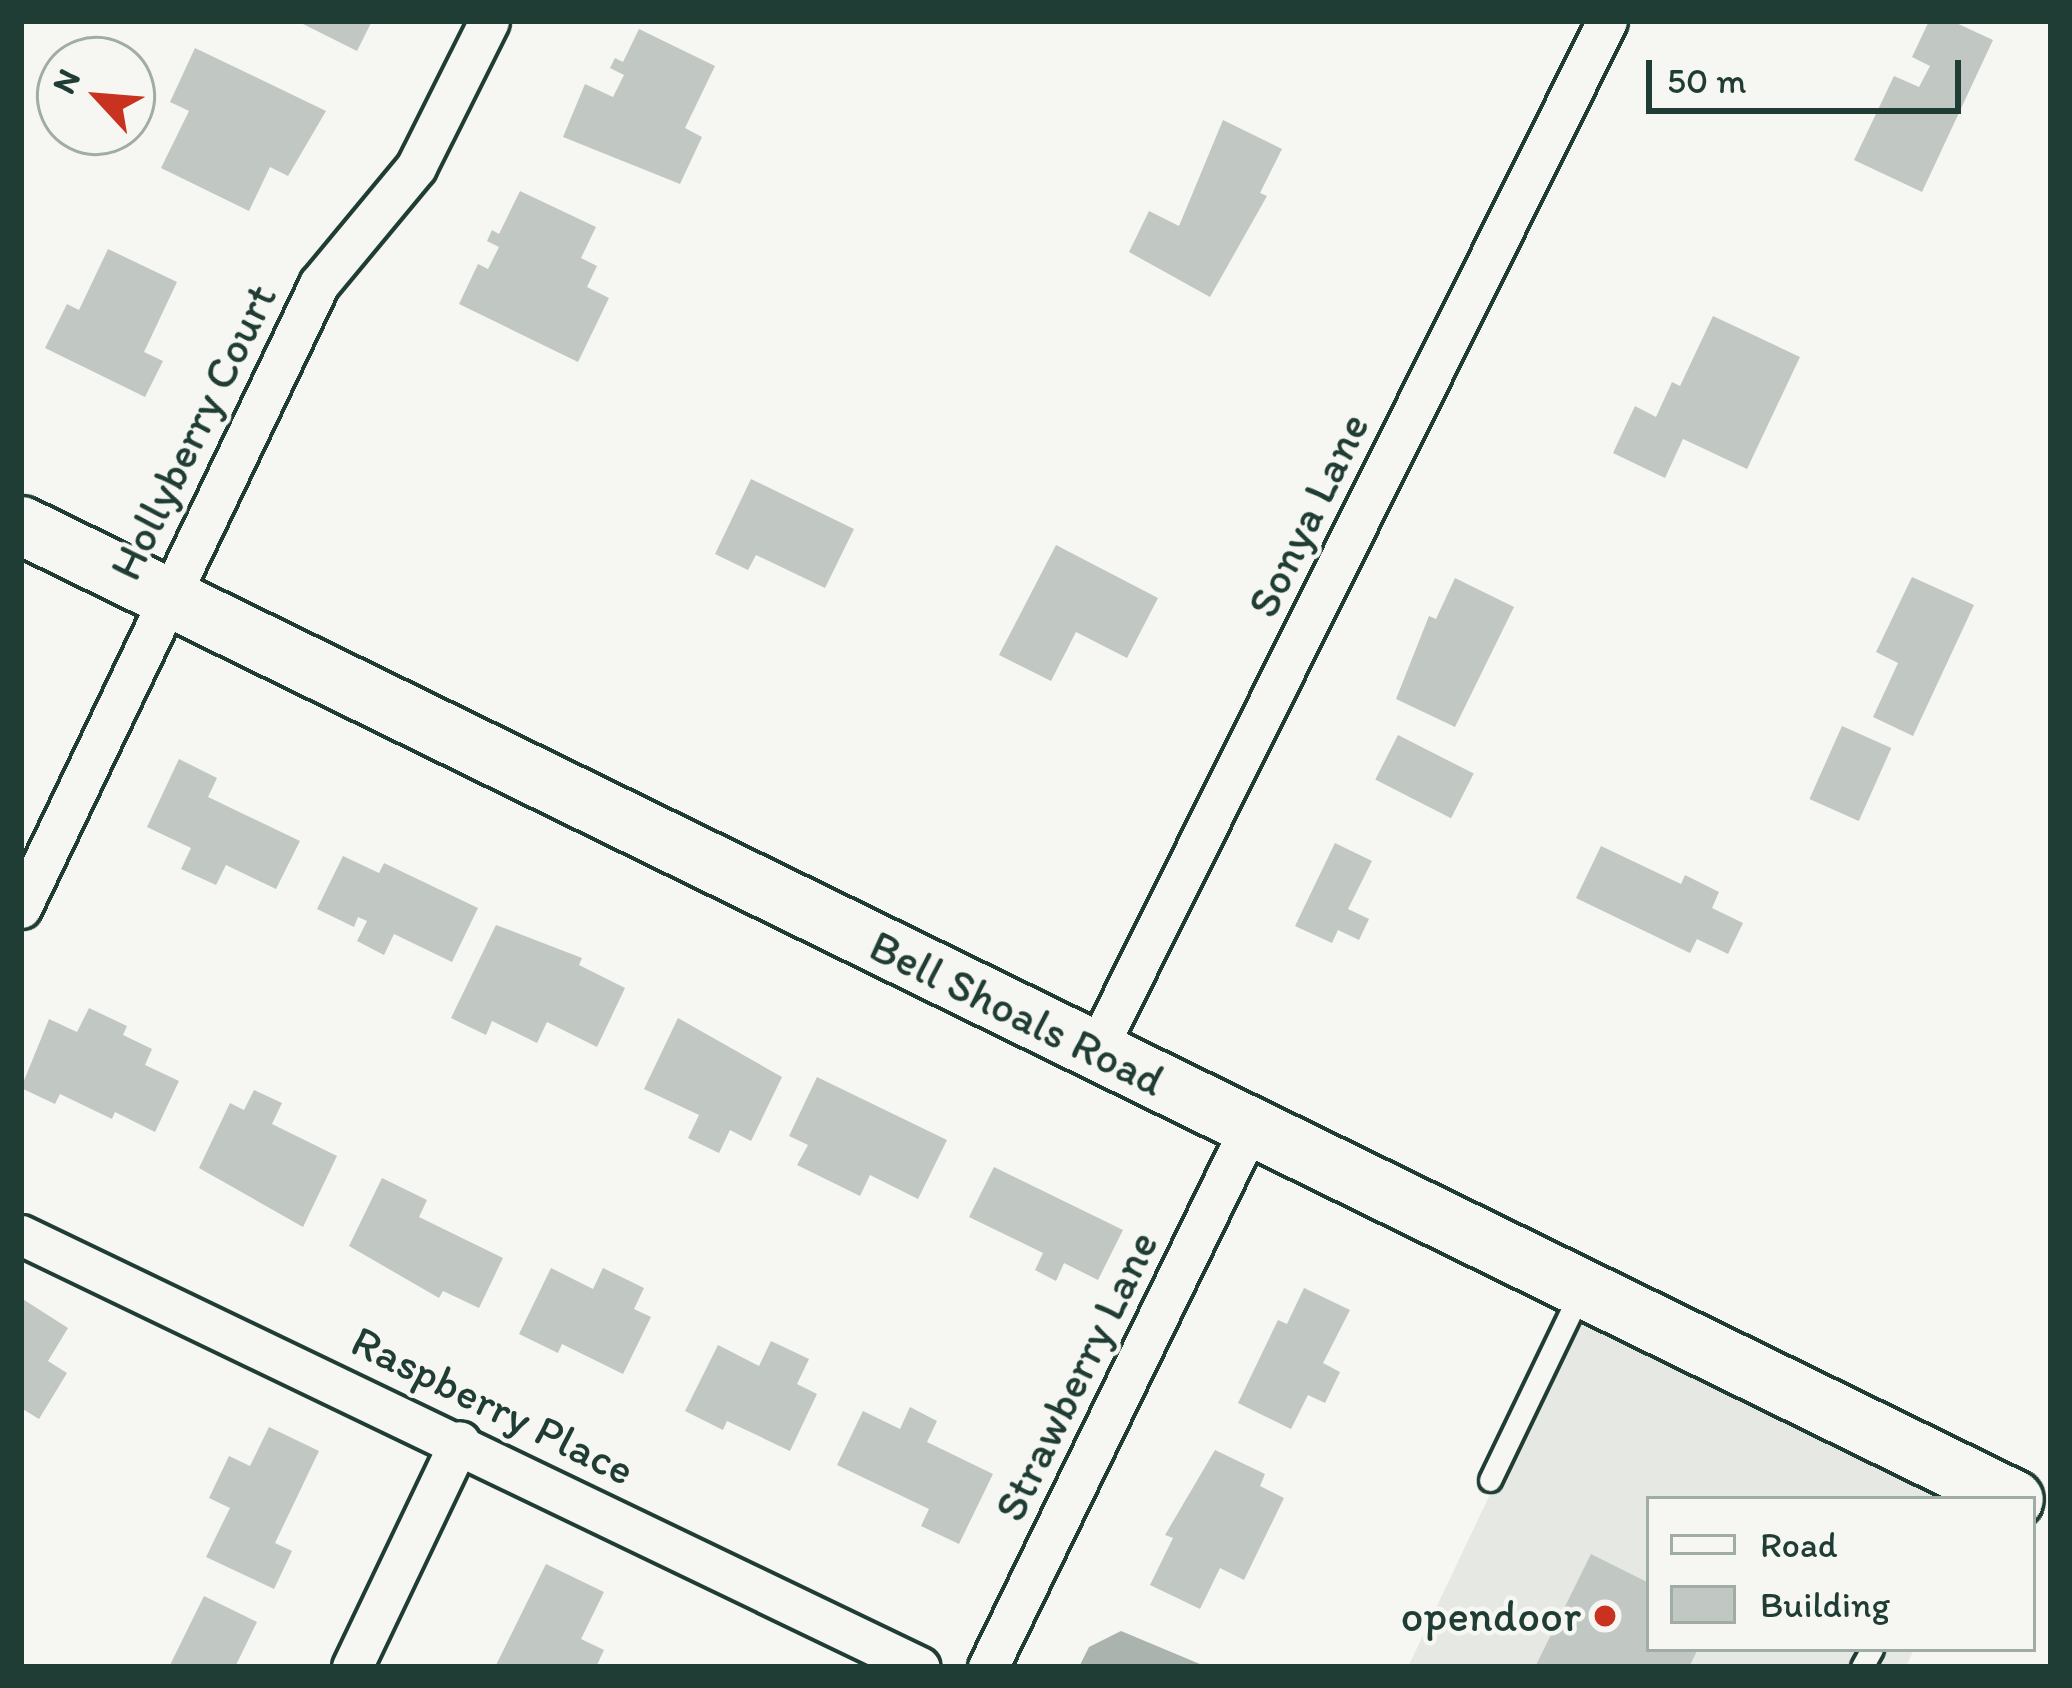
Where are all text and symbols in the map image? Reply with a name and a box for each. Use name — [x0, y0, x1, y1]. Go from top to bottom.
north arrow — [36, 36, 156, 156]
scale bar — [1652, 36, 1967, 110]
text: 50 m — [1667, 59, 1746, 102]
text: N — [43, 63, 88, 100]
street label: Hollyberry Court — [98, 275, 288, 589]
street label: Sonya Lane — [1235, 404, 1381, 626]
street label: Bell Shoals Road — [861, 918, 1173, 1108]
street label: Strawberry Lane — [982, 1222, 1170, 1530]
street label: Raspberry Place — [343, 1313, 643, 1497]
legend — [1646, 1496, 2036, 1652]
text: Road — [1760, 1523, 1838, 1566]
text: Building — [1760, 1583, 1890, 1626]
place label: opendoor — [1401, 1589, 1581, 1643]
marker: opendoor — [1592, 1603, 1618, 1629]

